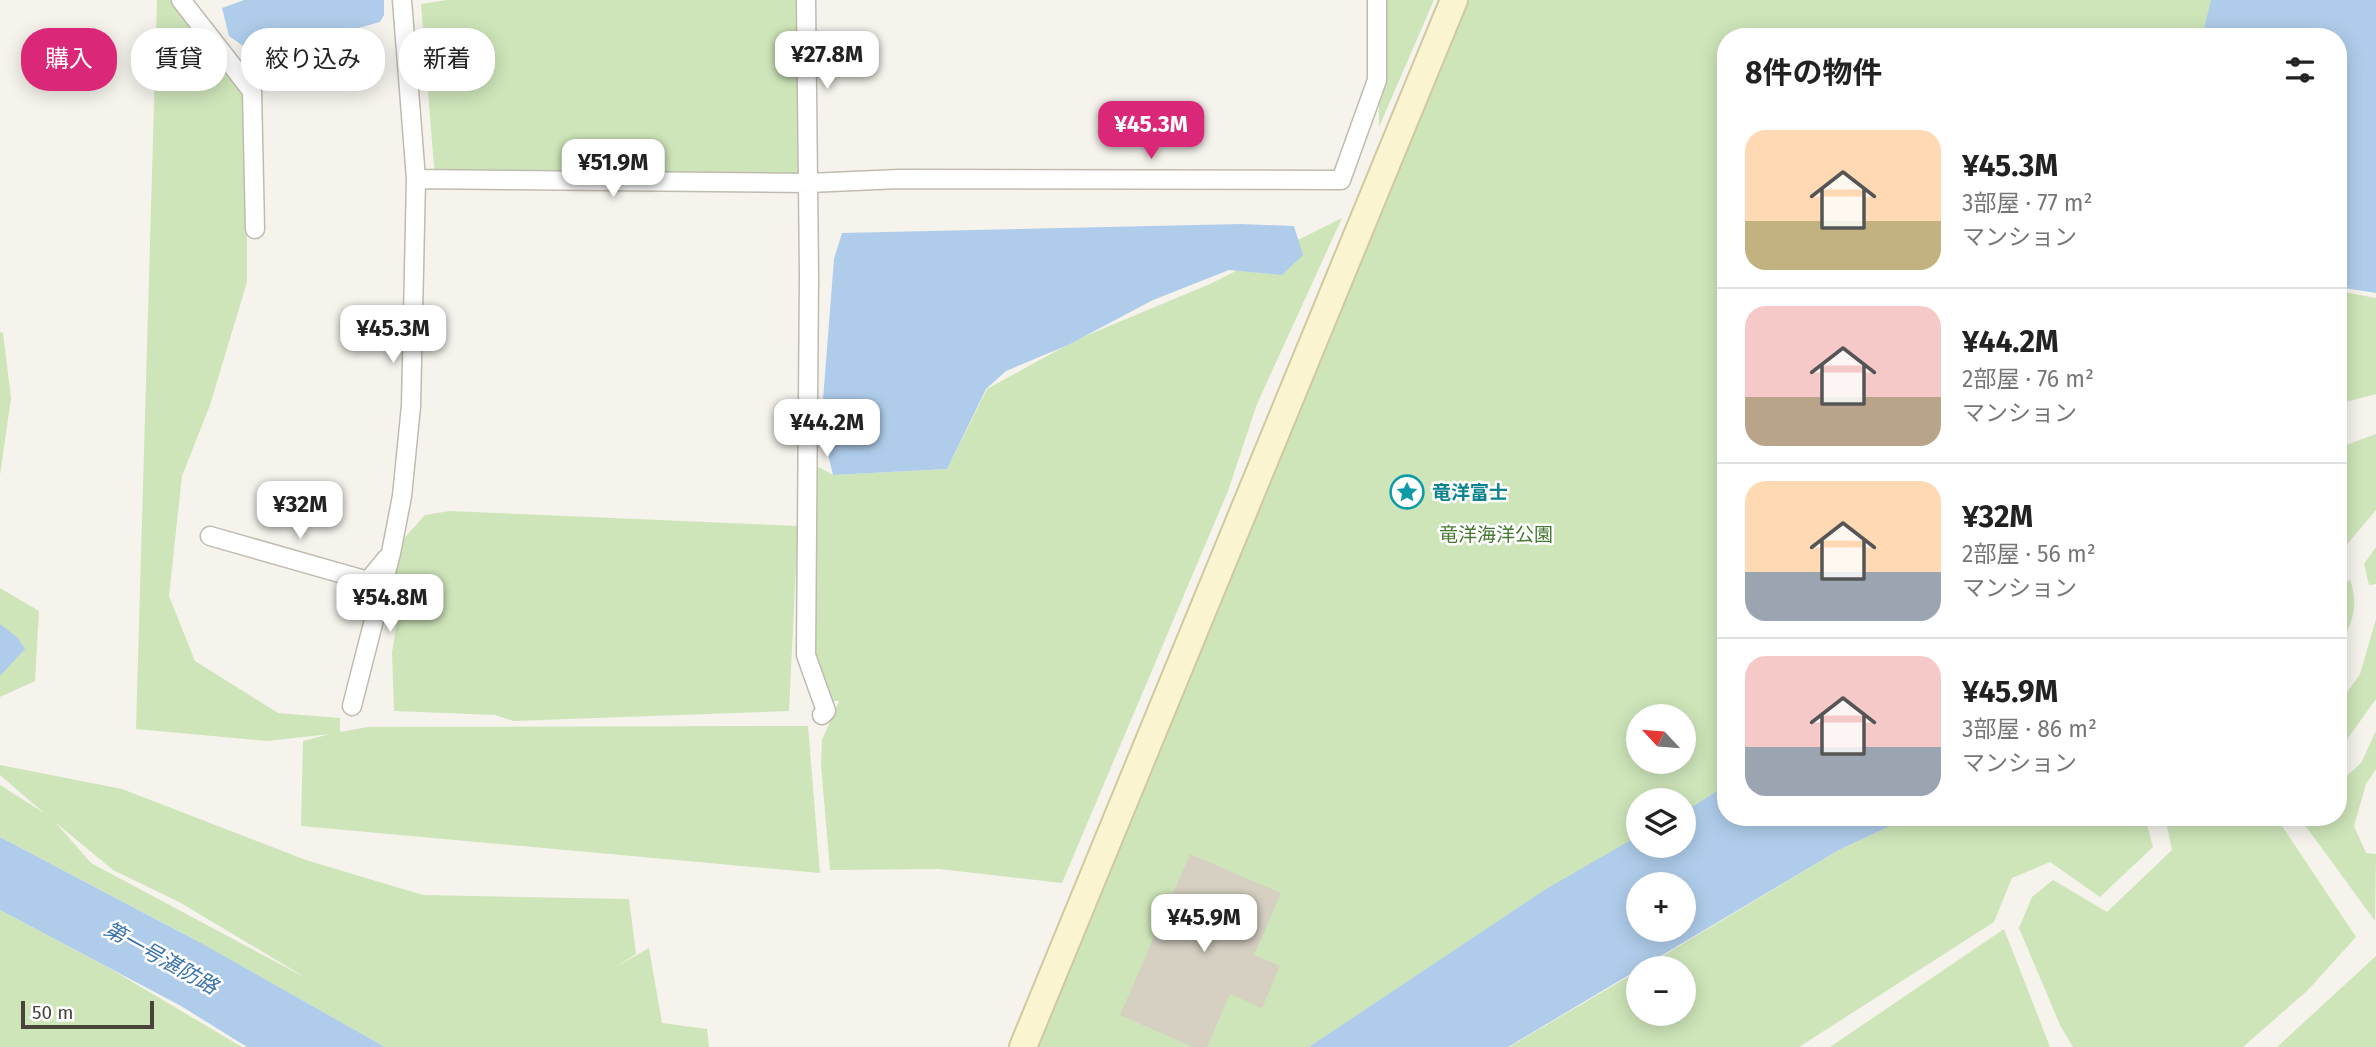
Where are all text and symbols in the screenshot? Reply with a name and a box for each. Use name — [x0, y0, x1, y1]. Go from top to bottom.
chip: 購入 — [21, 28, 117, 91]
chip: 賃貸 — [131, 28, 227, 91]
chip: 絞り込み — [241, 28, 385, 91]
chip: 新着 — [399, 28, 495, 91]
pin: ¥27.8M — [770, 32, 884, 91]
text: ¥27.8M — [791, 40, 863, 68]
icon: filters — [2281, 51, 2319, 89]
text: 8件の物件 — [1745, 55, 1882, 91]
pin: ¥45.3M — [1094, 102, 1208, 161]
text: ¥45.3M — [1114, 110, 1188, 138]
pin: ¥51.9M — [556, 140, 670, 199]
text: ¥51.9M — [578, 148, 648, 176]
text: ¥45.3M — [1962, 148, 2058, 184]
icon: home — [1801, 158, 1885, 242]
text: 3部屋 · 77 m² — [1962, 189, 2093, 217]
text: マンション — [1962, 223, 2077, 251]
pin: ¥45.3M — [336, 306, 450, 365]
text: ¥45.3M — [356, 314, 430, 342]
text: ¥44.2M — [1962, 324, 2059, 360]
icon: home — [1801, 334, 1885, 418]
text: 2部屋 · 76 m² — [1962, 365, 2094, 393]
text: マンション — [1962, 399, 2077, 427]
pin: ¥44.2M — [770, 400, 884, 459]
text: ¥44.2M — [790, 408, 864, 436]
place icon: 竜洋富士 — [1388, 473, 1426, 511]
place label: 竜洋富士 — [1432, 481, 1508, 504]
pin: ¥32M — [259, 482, 341, 541]
text: ¥32M — [273, 490, 327, 518]
text: ¥32M — [1962, 499, 2033, 535]
icon: home — [1801, 509, 1885, 593]
park label: 竜洋海洋公園 — [1439, 523, 1553, 546]
text: 2部屋 · 56 m² — [1962, 540, 2096, 568]
pin: ¥54.8M — [333, 574, 447, 634]
text: マンション — [1962, 574, 2077, 602]
text: ¥54.8M — [352, 583, 428, 611]
text: ¥45.9M — [1962, 674, 2058, 710]
icon: home — [1801, 684, 1885, 768]
north arrow — [1626, 704, 1696, 774]
map controls — [1626, 704, 1696, 1026]
text: 3部屋 · 86 m² — [1962, 715, 2097, 743]
text: マンション — [1962, 749, 2077, 777]
button: layers — [1626, 788, 1696, 858]
button: + — [1626, 872, 1696, 942]
pin: ¥45.9M — [1147, 894, 1261, 954]
text: ¥45.9M — [1167, 903, 1241, 931]
water label: 第一号湛防路 — [100, 916, 224, 1001]
button: − — [1626, 956, 1696, 1026]
scale bar — [21, 998, 154, 1030]
text: 50 m — [32, 1001, 73, 1024]

